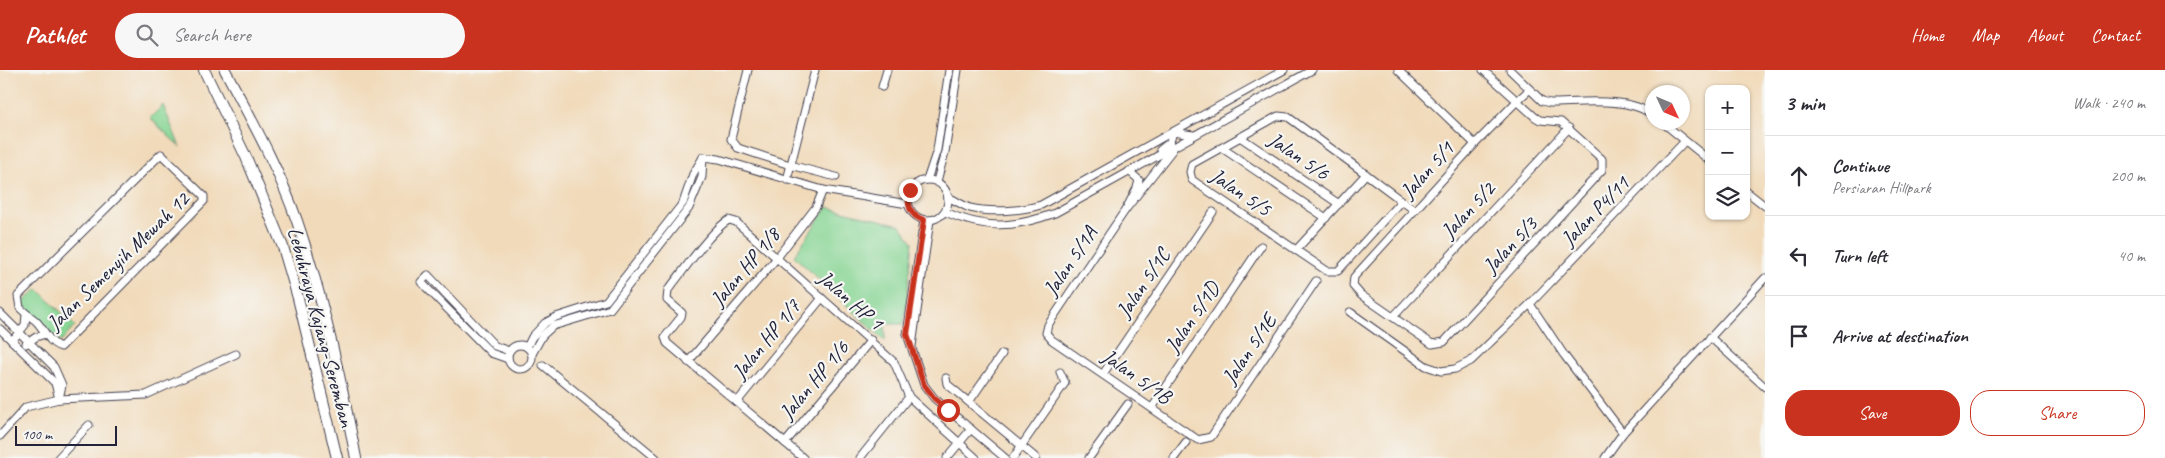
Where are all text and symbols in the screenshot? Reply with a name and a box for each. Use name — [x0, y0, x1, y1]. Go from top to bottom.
search box — [115, 13, 465, 58]
text: Pathlet — [25, 20, 85, 50]
icon: search — [133, 21, 161, 49]
text: Search here — [173, 23, 251, 47]
text: Home — [1911, 24, 1944, 46]
text: Map — [1972, 24, 1999, 46]
text: About — [2027, 24, 2063, 46]
text: Contact — [2091, 24, 2140, 46]
north arrow — [1645, 85, 1690, 130]
map controls — [1705, 85, 1750, 220]
button: + — [1705, 85, 1750, 130]
text: 3 min — [1785, 90, 1825, 116]
text: Walk · 240 m — [2073, 93, 2145, 113]
street label: Jalan 5/6 — [1263, 126, 1335, 186]
button: − — [1705, 130, 1750, 175]
street label: Jalan 5/1 — [1394, 135, 1460, 205]
text: Continue — [1832, 154, 1889, 178]
street label: Jalan 5/5 — [1205, 162, 1278, 223]
icon: ahead — [1785, 162, 1813, 190]
text: 200 m — [2111, 166, 2145, 186]
street label: Jalan P4/11 — [1555, 170, 1636, 252]
street label: Jalan 5/2 — [1435, 175, 1502, 244]
button: layers — [1705, 175, 1750, 220]
text: Persiaran Hillpark — [1832, 178, 1931, 198]
route end — [899, 179, 922, 202]
street label: Jalan Semenyih Mewah 12 — [41, 185, 196, 336]
street label: Jalan 5/3 — [1477, 210, 1544, 279]
street label: Jalan HP 1/8 — [704, 220, 787, 312]
street label: Jalan 5/1A — [1037, 220, 1103, 302]
street label: Lebuhraya Kajang-Seremban — [282, 224, 360, 430]
street label: Jalan 5/1C — [1110, 242, 1177, 323]
icon: left — [1785, 242, 1813, 270]
text: Turn left — [1832, 244, 1887, 268]
text: 40 m — [2118, 246, 2145, 266]
street label: Jalan HP 1 — [812, 264, 890, 336]
street label: Jalan 5/1D — [1158, 275, 1226, 358]
street label: Jalan HP 1/7 — [726, 293, 807, 385]
street label: Jalan 5/1E — [1216, 307, 1283, 390]
icon: arrive — [1785, 322, 1813, 350]
text: Arrive at destination — [1832, 324, 1968, 348]
street label: Jalan HP 1/6 — [773, 335, 855, 425]
street label: Jalan 5/1B — [1097, 342, 1178, 410]
button: Save — [1785, 390, 1960, 436]
button: Share — [1970, 390, 2145, 436]
route start — [937, 399, 960, 422]
scale bar — [15, 423, 118, 446]
text: 100 m — [22, 426, 52, 443]

